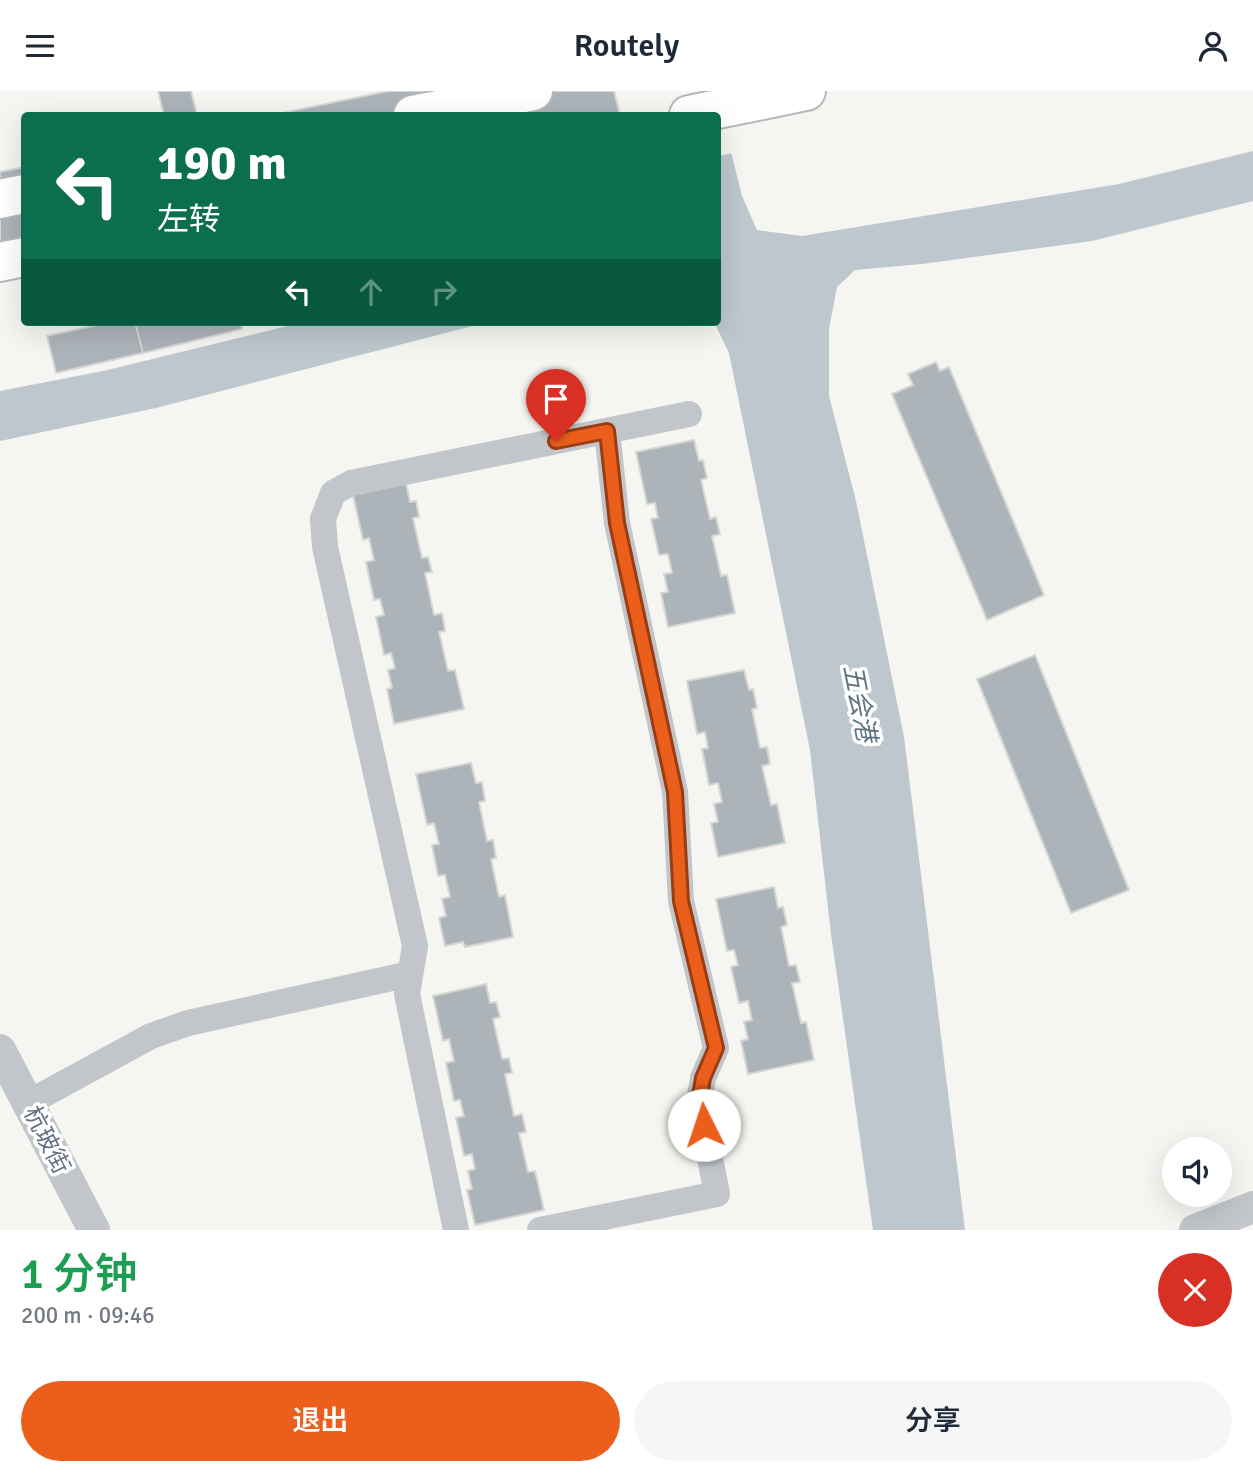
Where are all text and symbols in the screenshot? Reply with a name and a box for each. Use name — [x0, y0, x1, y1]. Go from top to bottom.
text: Routely — [574, 26, 679, 65]
icon: menu — [21, 27, 59, 65]
icon: person — [1194, 27, 1232, 65]
text: 190 m — [157, 133, 287, 193]
icon: left — [42, 140, 133, 231]
text: 左转 — [157, 200, 221, 239]
icon: left — [279, 273, 317, 311]
icon: ahead — [352, 273, 390, 311]
icon: right — [425, 273, 463, 311]
pin — [526, 369, 586, 441]
icon: arrive — [537, 380, 575, 418]
water label: 五会港 — [836, 662, 883, 748]
position arrow — [667, 1088, 741, 1162]
street label: 杭玻街 — [17, 1101, 77, 1179]
map controls — [1162, 1137, 1232, 1207]
button: sound — [1162, 1137, 1232, 1207]
text: 1 分钟 — [21, 1249, 137, 1300]
button: close — [1158, 1253, 1232, 1327]
text: 200 m · 09:46 — [21, 1301, 155, 1330]
button: 退出 — [21, 1381, 620, 1461]
button: 分享 — [634, 1381, 1232, 1461]

